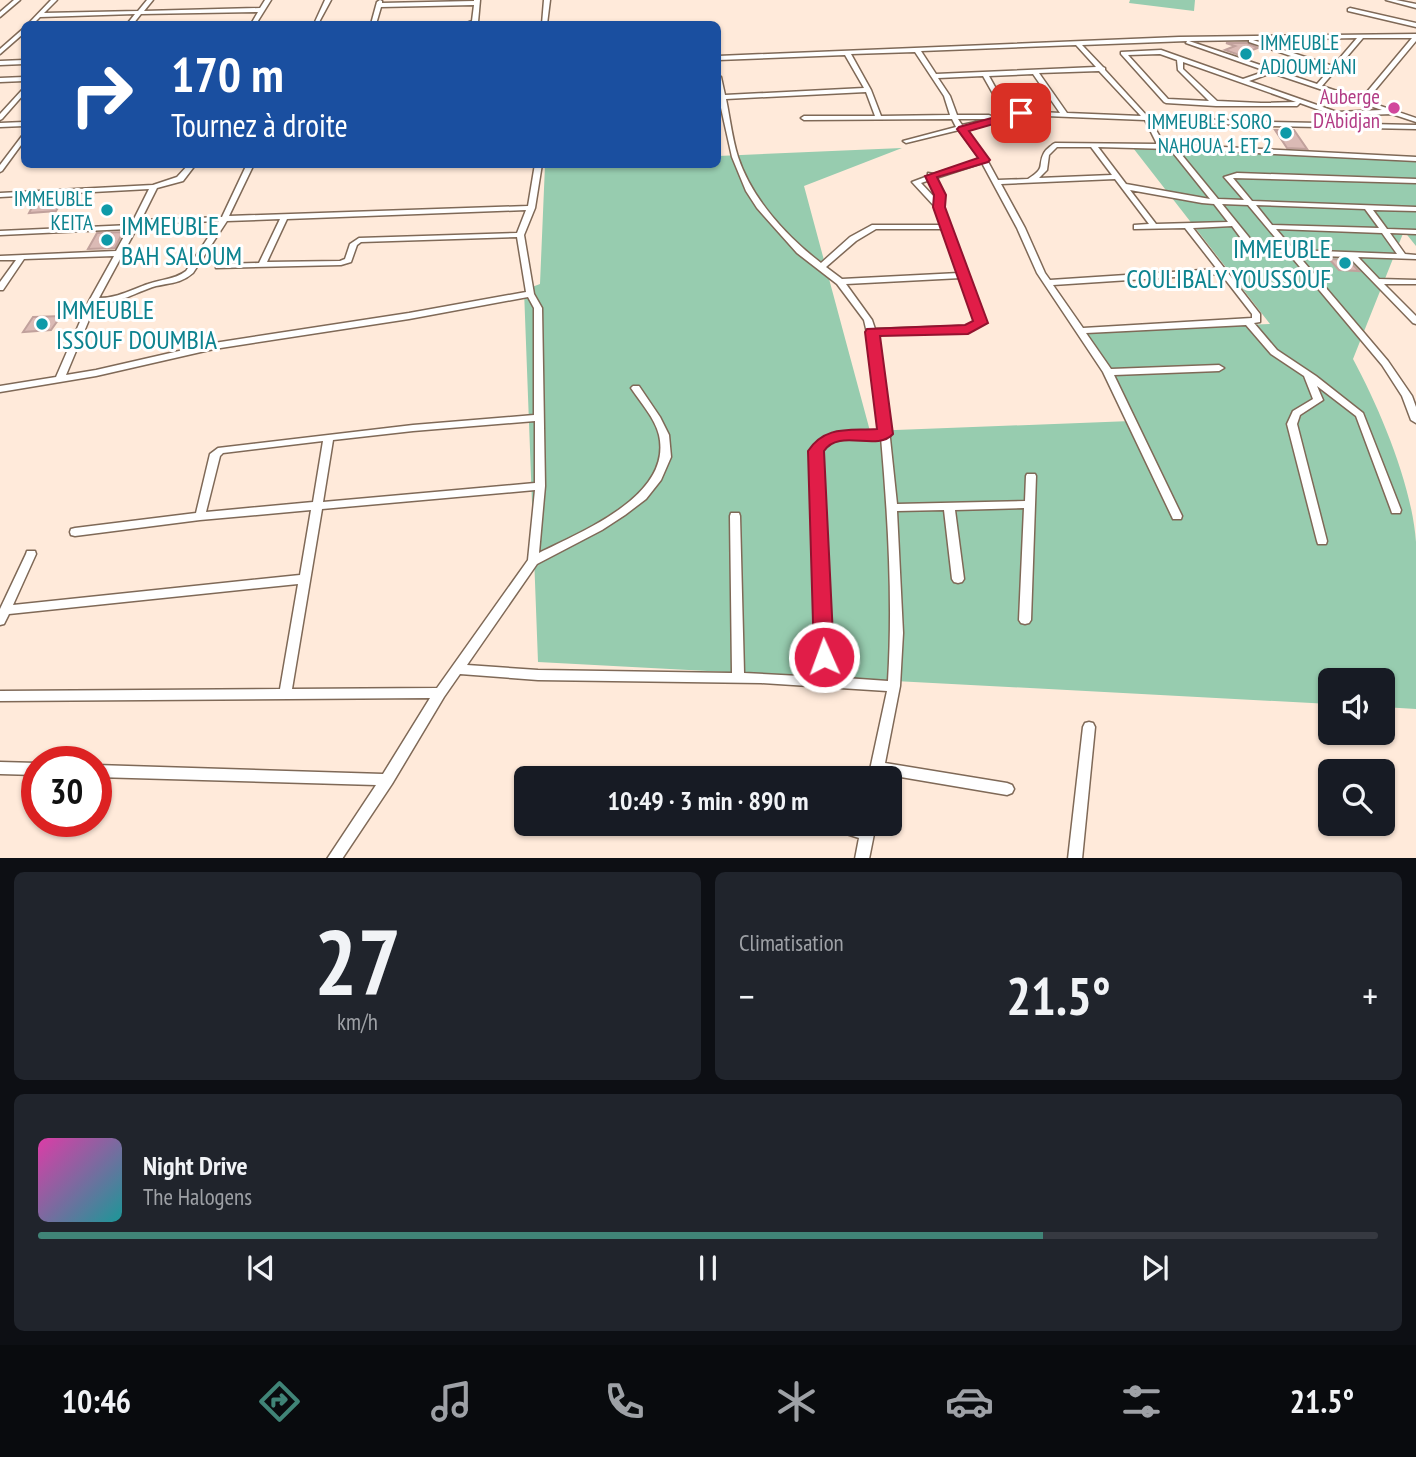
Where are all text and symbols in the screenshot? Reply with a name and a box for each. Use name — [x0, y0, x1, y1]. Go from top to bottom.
place label: IMMEUBLE ADJOUMLANI — [1260, 29, 1357, 80]
text: 170 m — [171, 42, 284, 106]
marker: IMMEUBLE ADJOUMLANI — [1238, 46, 1254, 62]
icon: right — [56, 49, 147, 140]
pin — [991, 83, 1051, 143]
place label: Auberge D'Abidjan — [1313, 83, 1380, 134]
icon: arrive — [1002, 94, 1040, 132]
marker: Auberge D'Abidjan — [1386, 100, 1402, 116]
text: Tournez à droite — [171, 104, 348, 146]
place label: IMMEUBLE SORO NAHOUA 1 ET 2 — [1147, 108, 1272, 159]
marker: IMMEUBLE SORO NAHOUA 1 ET 2 — [1278, 125, 1294, 141]
place label: IMMEUBLE KEITA — [14, 185, 93, 236]
marker: IMMEUBLE KEITA — [99, 202, 115, 218]
place label: IMMEUBLE BAH SALOUM — [121, 209, 242, 272]
marker: IMMEUBLE BAH SALOUM — [99, 232, 115, 248]
place label: IMMEUBLE COULIBALY YOUSSOUF — [1126, 232, 1331, 295]
marker: IMMEUBLE COULIBALY YOUSSOUF — [1337, 255, 1353, 271]
place label: IMMEUBLE ISSOUF DOUMBIA — [56, 293, 218, 356]
marker: IMMEUBLE ISSOUF DOUMBIA — [34, 316, 50, 332]
position arrow — [787, 620, 861, 694]
map controls — [1318, 668, 1395, 836]
button: sound — [1318, 668, 1395, 745]
speed limit sign: 30 — [21, 746, 112, 837]
button: search — [1318, 759, 1395, 836]
text: 10:49 · 3 min · 890 m — [608, 784, 808, 817]
text: 27 — [314, 902, 401, 1020]
text: Climatisation — [739, 928, 844, 957]
text: 21.5° — [1006, 962, 1111, 1029]
text: − — [739, 971, 755, 1020]
text: + — [1362, 971, 1378, 1020]
text: km/h — [337, 1007, 378, 1036]
text: Night Drive — [143, 1149, 248, 1182]
text: The Halogens — [143, 1182, 252, 1211]
icon: previous — [242, 1249, 280, 1287]
icon: pause — [689, 1249, 727, 1287]
icon: next — [1136, 1249, 1174, 1287]
icon: directions — [255, 1377, 304, 1426]
icon: music — [427, 1377, 476, 1426]
icon: phone — [600, 1377, 649, 1426]
icon: climate — [772, 1377, 821, 1426]
icon: car — [945, 1377, 994, 1426]
icon: filters — [1117, 1377, 1166, 1426]
text: 10:46 — [62, 1380, 131, 1422]
text: 21.5° — [1290, 1380, 1354, 1422]

